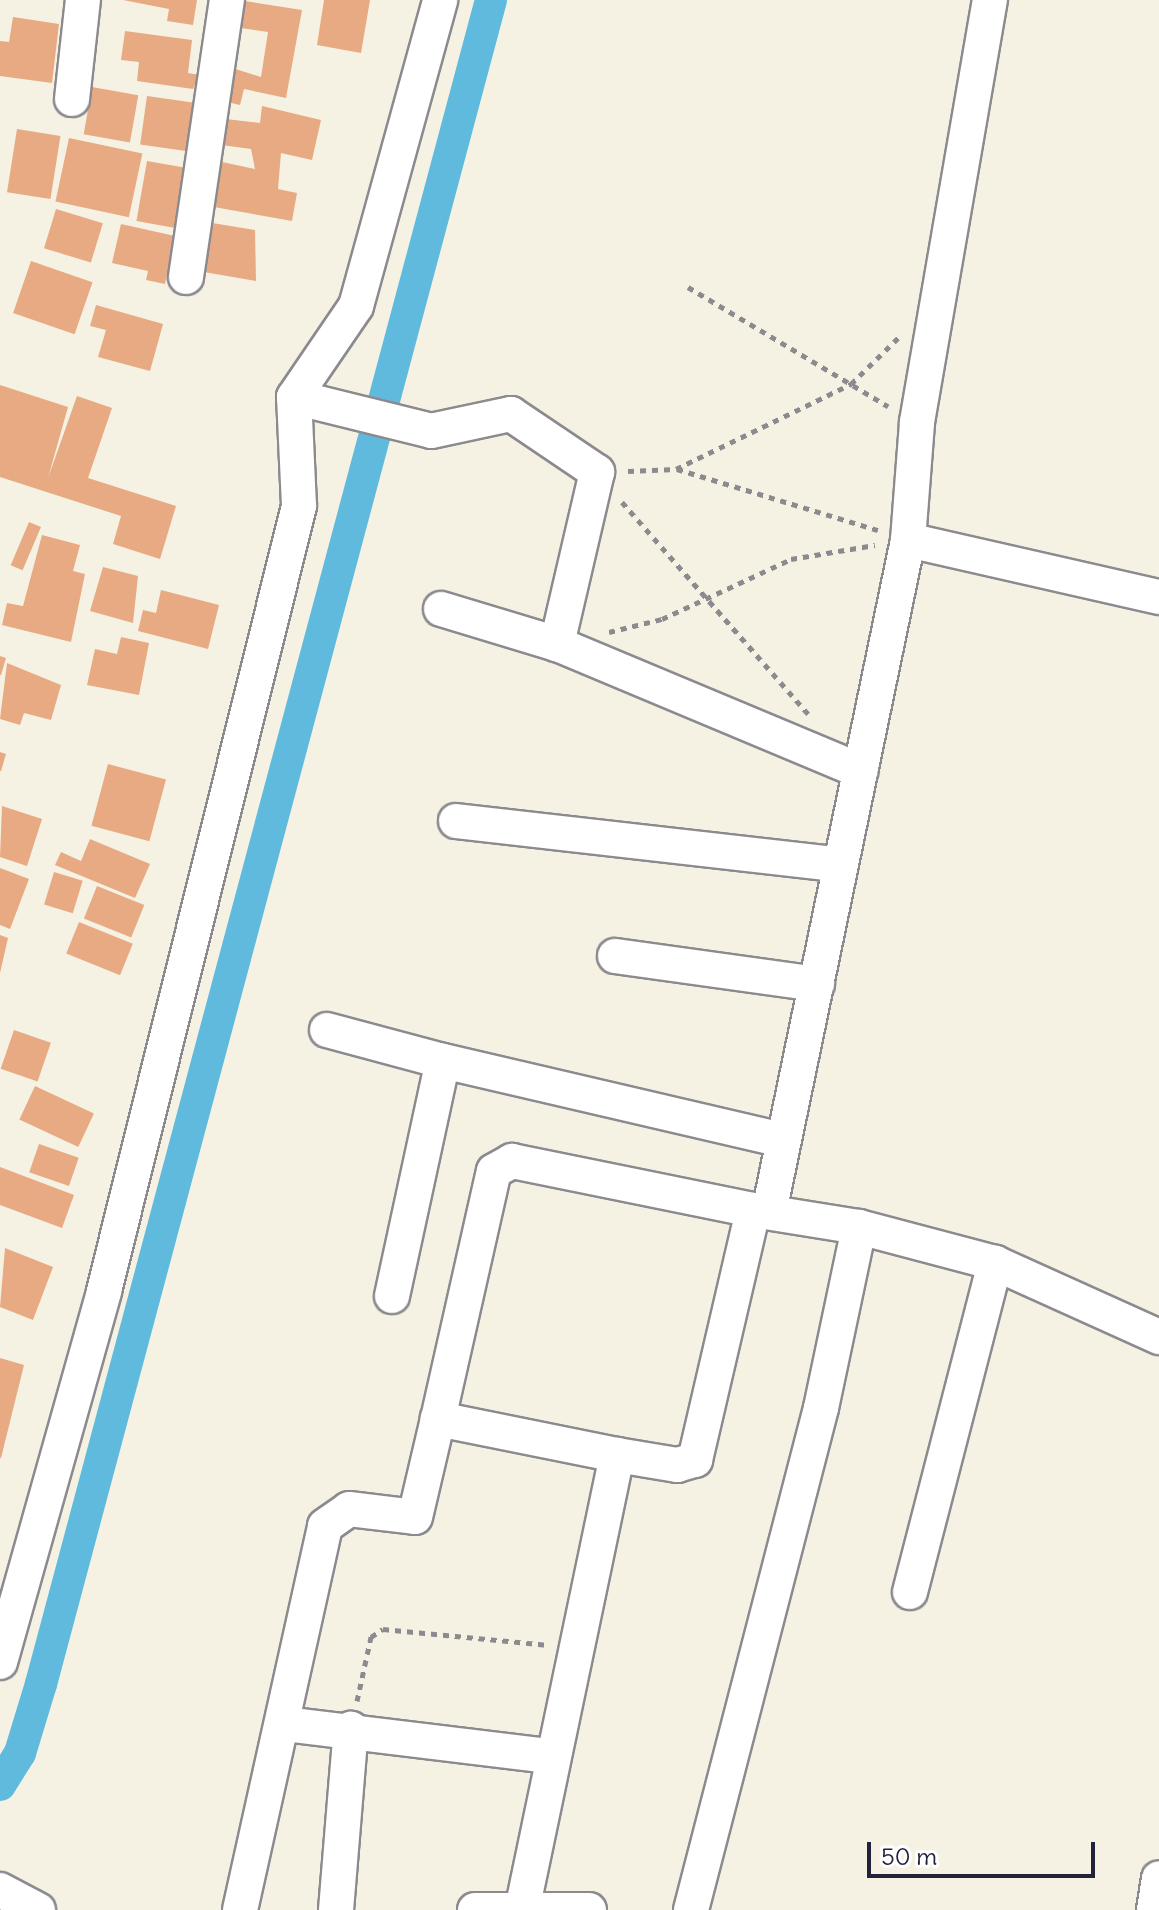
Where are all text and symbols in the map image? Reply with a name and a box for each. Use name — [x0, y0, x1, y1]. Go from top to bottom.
scale bar — [871, 1826, 1099, 1876]
text: 50 m — [881, 1841, 937, 1871]

